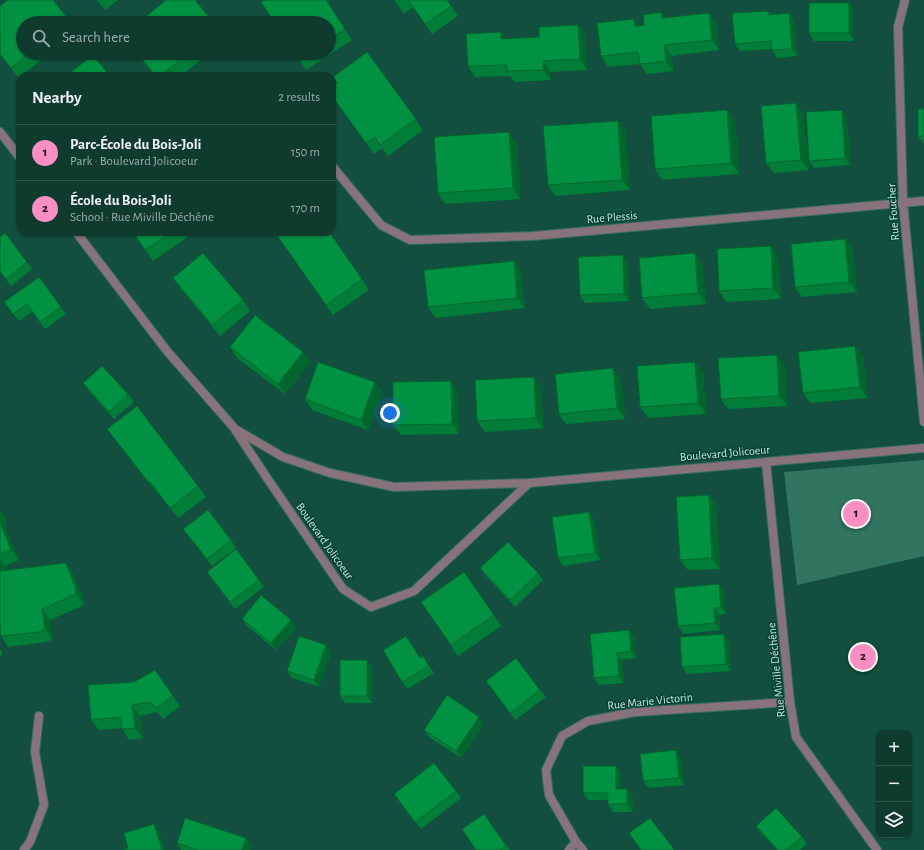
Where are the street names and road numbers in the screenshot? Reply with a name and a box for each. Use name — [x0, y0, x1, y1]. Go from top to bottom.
street label: Rue Foucher — [885, 183, 901, 241]
street label: Rue Plessis — [586, 209, 638, 225]
street label: Boulevard Jolicoeur — [679, 443, 771, 463]
street label: Boulevard Jolicoeur — [294, 501, 356, 582]
street label: Rue Miville Déchêne — [765, 622, 787, 718]
street label: Rue Marie Victorin — [607, 691, 693, 711]

